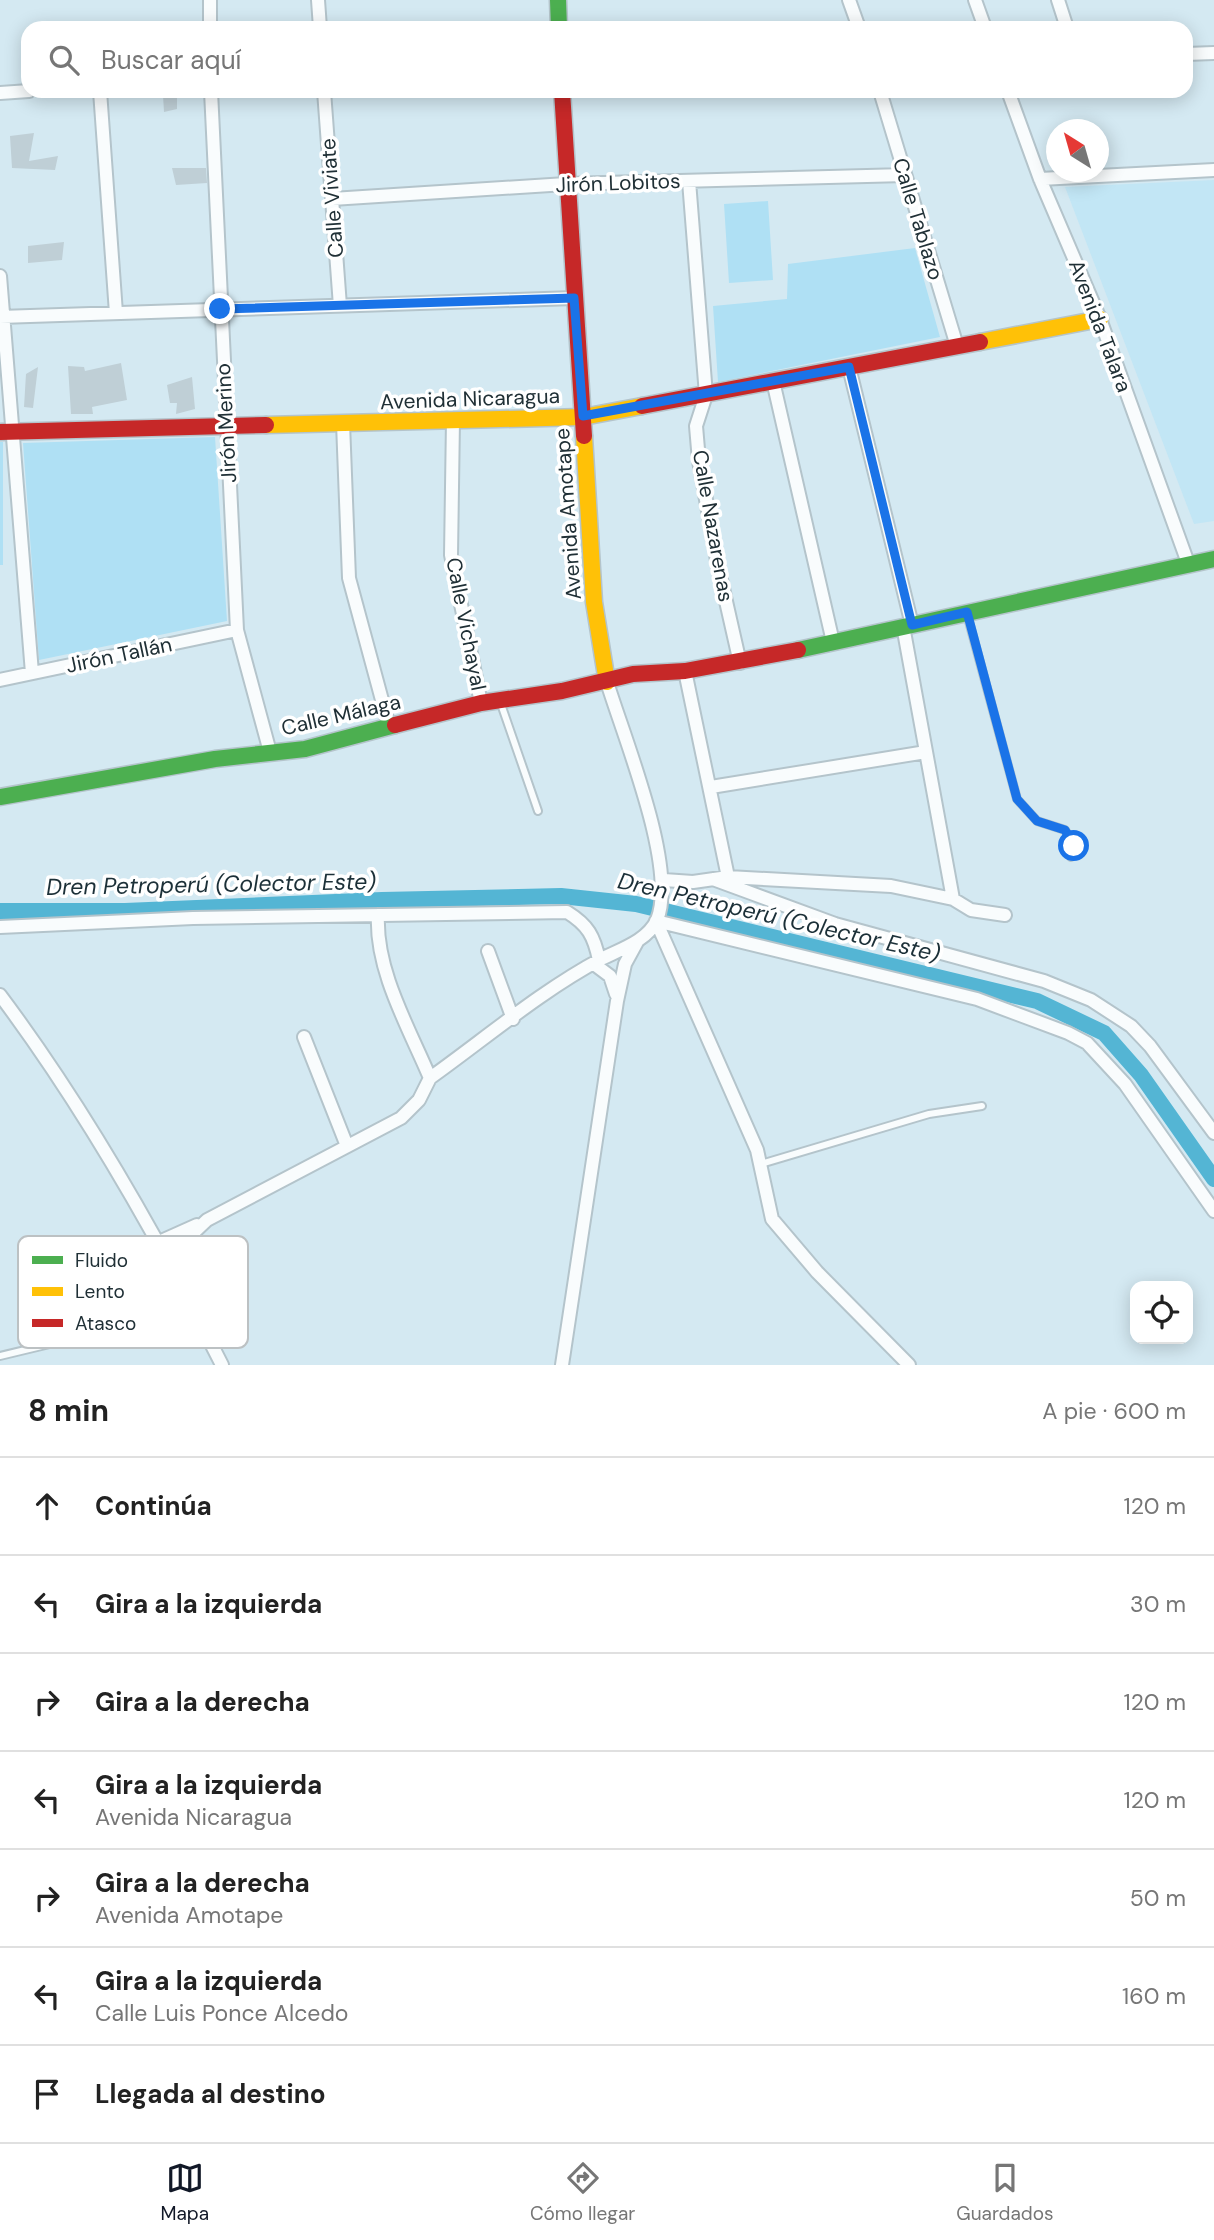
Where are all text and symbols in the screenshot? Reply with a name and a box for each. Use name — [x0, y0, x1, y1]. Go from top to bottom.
search box — [21, 21, 1193, 98]
icon: search — [45, 41, 83, 79]
text: Buscar aquí — [101, 43, 241, 77]
north arrow — [1046, 119, 1109, 182]
street label: Calle Viviate — [314, 137, 350, 259]
street label: Calle Tablazo — [886, 154, 950, 284]
street label: Jirón Lobitos — [555, 167, 681, 199]
street label: Avenida Talara — [1062, 256, 1138, 396]
route end — [204, 293, 235, 324]
street label: Jirón Merino — [209, 362, 243, 484]
street label: Avenida Nicaragua — [380, 382, 560, 416]
street label: Avenida Amotape — [548, 427, 588, 601]
street label: Calle Nazarenas — [686, 448, 740, 604]
street label: Calle Vichayal — [439, 555, 493, 693]
street label: Jirón Tallán — [63, 630, 175, 680]
street label: Calle Málaga — [279, 688, 403, 742]
route start — [1058, 830, 1089, 861]
water label: Dren Petroperú (Colector Este) — [615, 865, 943, 969]
water label: Dren Petroperú (Colector Este) — [46, 866, 377, 902]
legend — [18, 1236, 248, 1348]
text: Fluido — [75, 1248, 128, 1273]
text: Lento — [75, 1279, 125, 1304]
map controls — [1130, 1281, 1193, 1344]
button: locate — [1130, 1281, 1193, 1344]
text: Atasco — [75, 1311, 136, 1336]
text: 8 min — [28, 1391, 109, 1430]
text: A pie · 600 m — [1042, 1396, 1186, 1426]
icon: ahead — [28, 1487, 66, 1525]
text: Continúa — [95, 1489, 212, 1523]
text: 120 m — [1123, 1491, 1186, 1521]
icon: left — [28, 1585, 66, 1623]
text: Gira a la izquierda — [95, 1587, 322, 1621]
text: 30 m — [1130, 1589, 1186, 1619]
icon: right — [28, 1683, 66, 1721]
text: Gira a la derecha — [95, 1685, 310, 1719]
text: 120 m — [1123, 1687, 1186, 1717]
text: Gira a la izquierda — [95, 1768, 322, 1802]
icon: left — [28, 1781, 66, 1819]
text: 120 m — [1123, 1785, 1186, 1815]
text: Avenida Nicaragua — [95, 1802, 292, 1832]
text: Gira a la derecha — [95, 1866, 310, 1900]
icon: right — [28, 1879, 66, 1917]
text: 50 m — [1130, 1883, 1186, 1913]
text: Avenida Amotape — [95, 1900, 283, 1930]
text: Gira a la izquierda — [95, 1964, 322, 1998]
icon: left — [28, 1977, 66, 2015]
text: 160 m — [1122, 1981, 1186, 2011]
text: Calle Luis Ponce Alcedo — [95, 1998, 348, 2028]
icon: arrive — [28, 2075, 66, 2113]
text: Llegada al destino — [95, 2077, 326, 2111]
tab: Mapa — [160, 2159, 209, 2226]
tab: Cómo llegar — [530, 2159, 635, 2226]
tab: Guardados — [956, 2159, 1054, 2226]

